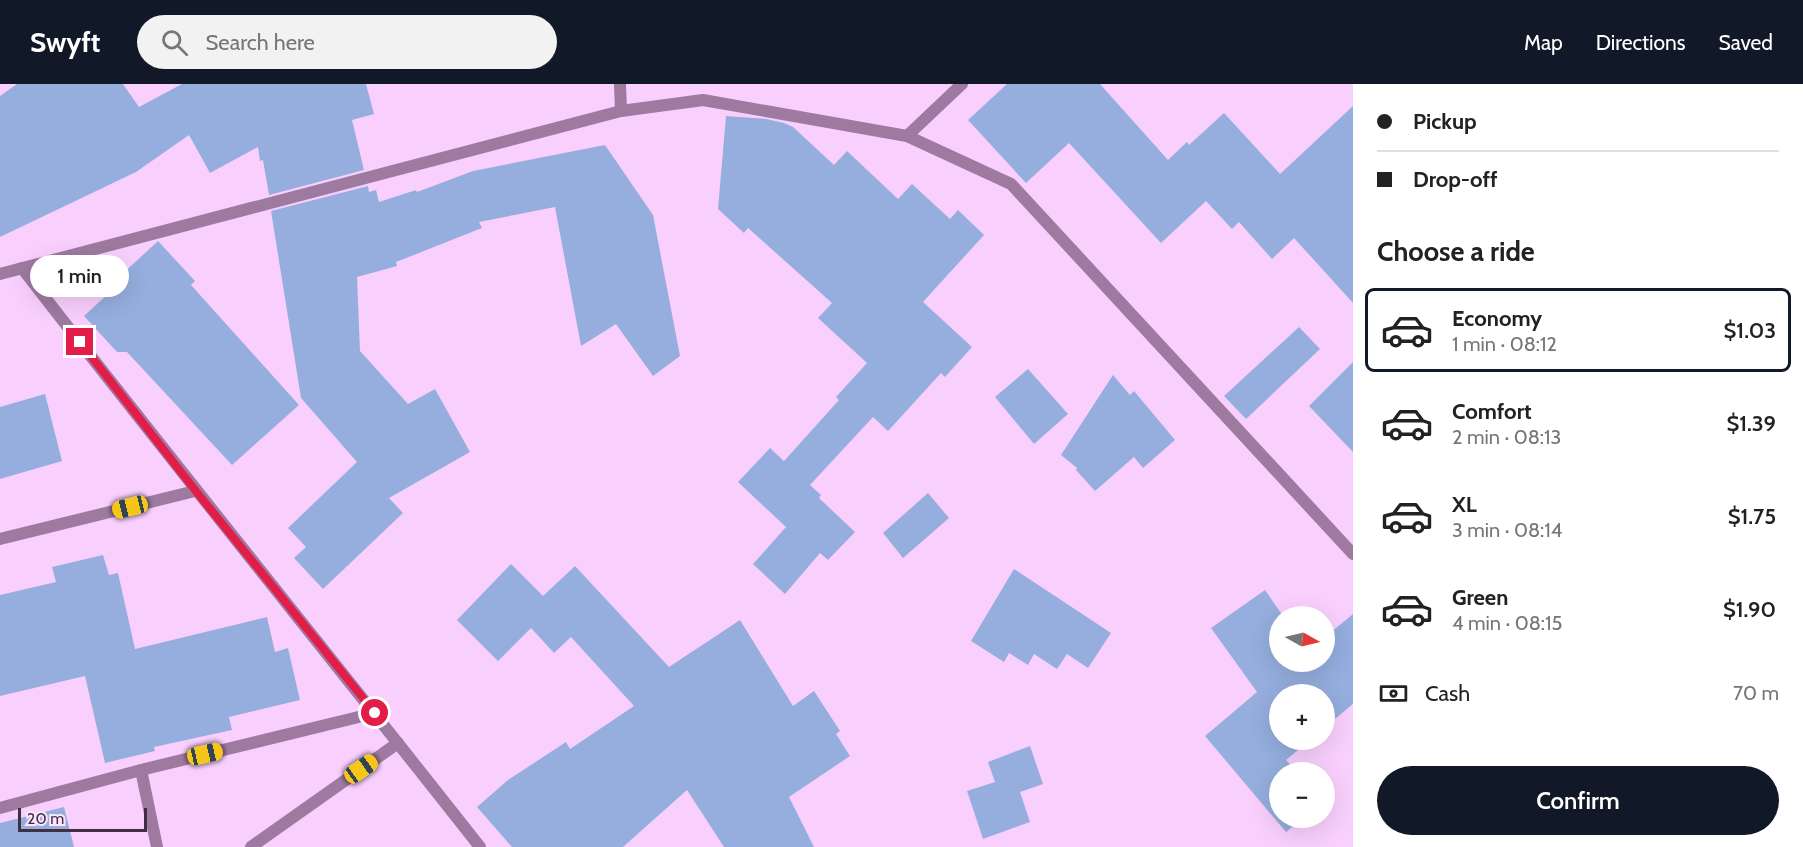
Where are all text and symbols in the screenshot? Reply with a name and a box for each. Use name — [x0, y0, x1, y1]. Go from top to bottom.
search box — [137, 15, 557, 69]
text: Swyft — [30, 25, 101, 59]
icon: search — [158, 26, 191, 59]
text: Search here — [206, 29, 315, 56]
text: Map — [1524, 30, 1563, 55]
text: Directions — [1596, 30, 1685, 55]
text: Saved — [1718, 30, 1773, 55]
text: Pickup — [1413, 108, 1477, 135]
text: Drop-off — [1413, 166, 1497, 193]
text: Choose a ride — [1377, 235, 1535, 268]
callout: 1 min — [31, 255, 130, 297]
text: 1 min — [57, 264, 102, 288]
icon: car — [1380, 303, 1434, 357]
text: Economy — [1452, 305, 1542, 332]
text: $1.03 — [1724, 317, 1776, 344]
route end — [66, 328, 93, 355]
text: 1 min · 08:12 — [1452, 332, 1557, 356]
icon: car — [1380, 396, 1434, 450]
text: Comfort — [1452, 398, 1531, 425]
text: $1.39 — [1726, 410, 1776, 437]
text: 2 min · 08:13 — [1452, 425, 1561, 449]
icon: car — [1380, 489, 1434, 543]
text: XL — [1452, 491, 1477, 518]
car — [110, 494, 150, 520]
text: $1.75 — [1728, 503, 1776, 530]
text: 3 min · 08:14 — [1452, 518, 1562, 542]
icon: car — [1380, 582, 1434, 636]
text: Green — [1452, 584, 1508, 611]
text: $1.90 — [1723, 596, 1776, 623]
north arrow — [1269, 606, 1335, 672]
map controls — [1269, 606, 1335, 828]
text: 4 min · 08:15 — [1452, 611, 1562, 635]
icon: cash — [1377, 677, 1410, 710]
text: Cash — [1425, 680, 1470, 707]
text: 70 m — [1733, 681, 1779, 705]
button: + — [1269, 684, 1335, 750]
route start — [361, 699, 388, 726]
car — [185, 741, 225, 767]
car — [341, 751, 381, 787]
button: − — [1269, 762, 1335, 828]
button: Confirm — [1377, 766, 1779, 835]
scale bar — [18, 805, 147, 832]
text: 20 m — [27, 809, 64, 828]

